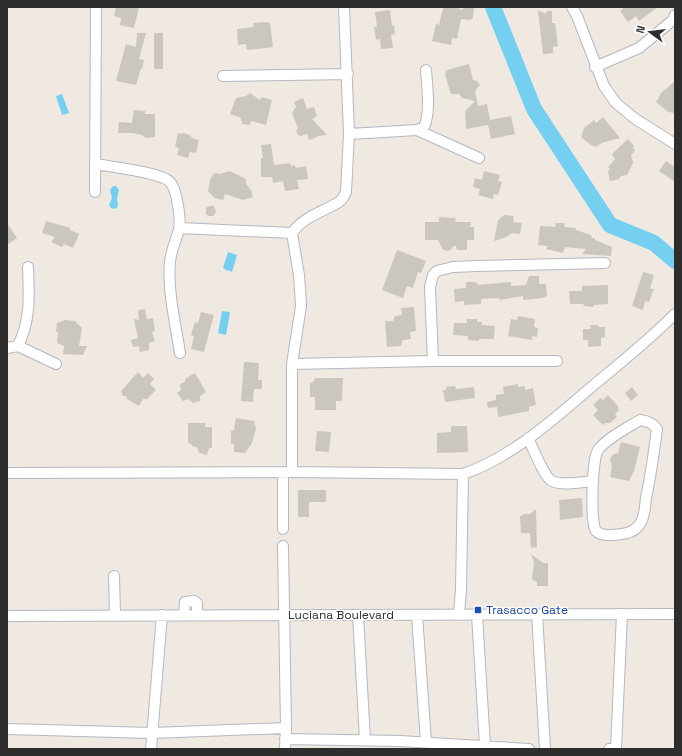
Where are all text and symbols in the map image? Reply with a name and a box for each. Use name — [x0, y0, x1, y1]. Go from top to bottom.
north arrow — [630, 12, 670, 52]
text: N — [633, 24, 648, 35]
place label: Trasacco Gate — [486, 602, 568, 618]
marker: Trasacco Gate — [473, 605, 483, 615]
street label: Luciana Boulevard — [288, 607, 394, 623]

